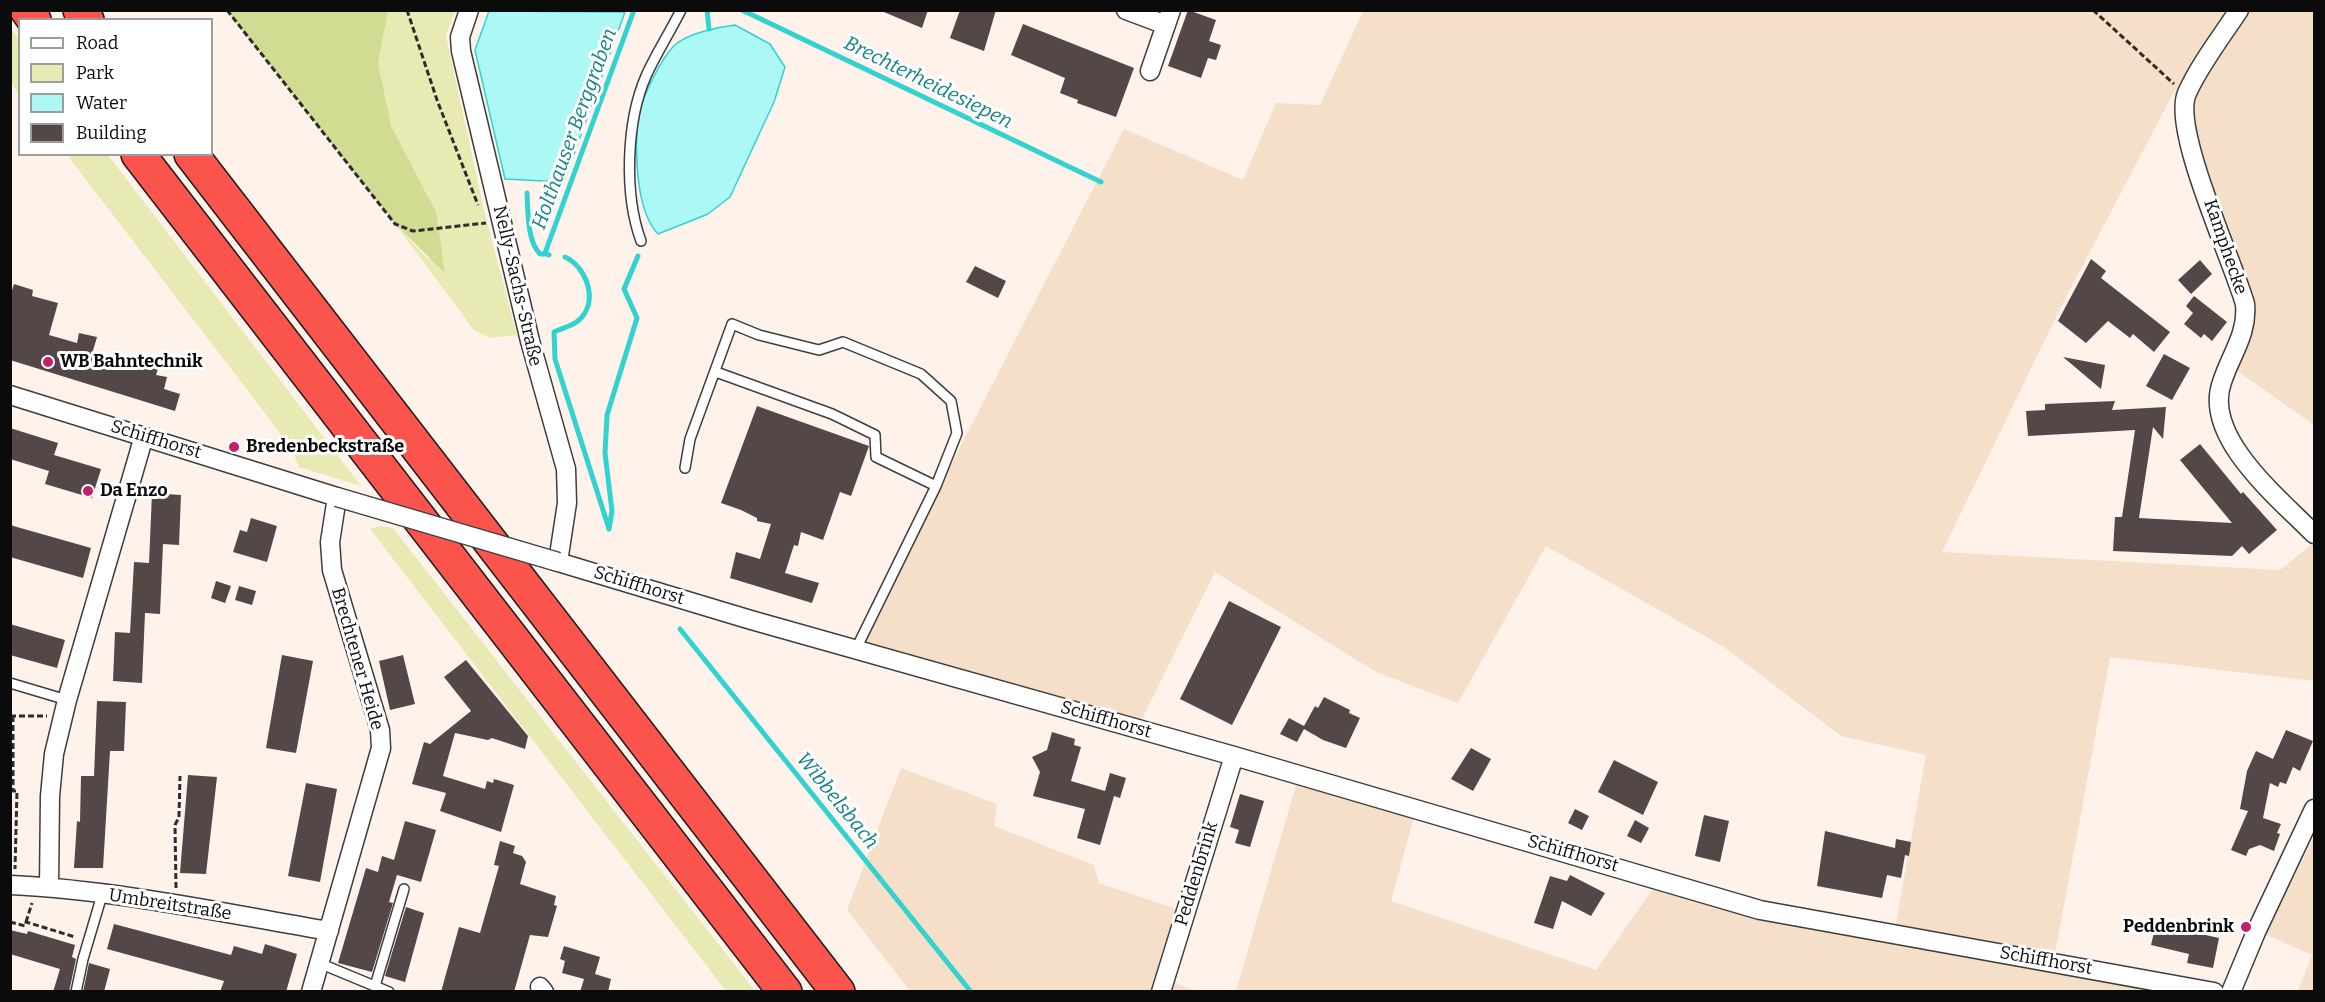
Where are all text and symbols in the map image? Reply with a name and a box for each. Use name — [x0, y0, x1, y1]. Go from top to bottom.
legend — [18, 18, 213, 156]
water label: Holthauser Berggraben — [527, 25, 623, 233]
text: Road — [76, 32, 118, 54]
water label: Brechterheidesiepen — [840, 32, 1016, 134]
text: Park — [76, 62, 114, 84]
text: Water — [76, 92, 127, 114]
text: Building — [76, 122, 147, 144]
street label: Kamphecke — [2199, 197, 2251, 297]
street label: Nelly-Sachs-Straße — [488, 204, 546, 368]
place label: WB Bahntechnik — [60, 351, 203, 373]
marker: WB Bahntechnik — [41, 355, 55, 369]
street label: Schiffhorst — [108, 416, 204, 464]
place label: Bredenbeckstraße — [246, 436, 404, 458]
marker: Bredenbeckstraße — [227, 440, 241, 454]
place label: Da Enzo — [100, 480, 168, 502]
marker: Da Enzo — [81, 484, 95, 498]
street label: Schiffhorst — [591, 562, 687, 610]
street label: Brechtener Heide — [326, 585, 388, 733]
street label: Schiffhorst — [1058, 697, 1154, 743]
water label: Wibbelsbach — [791, 748, 883, 854]
street label: Peddenbrink — [1171, 819, 1223, 929]
street label: Schiffhorst — [1525, 831, 1621, 877]
street label: Umbreitstraße — [107, 885, 233, 925]
place label: Peddenbrink — [2123, 916, 2234, 938]
marker: Peddenbrink — [2239, 920, 2253, 934]
street label: Schiffhorst — [1998, 942, 2094, 980]

